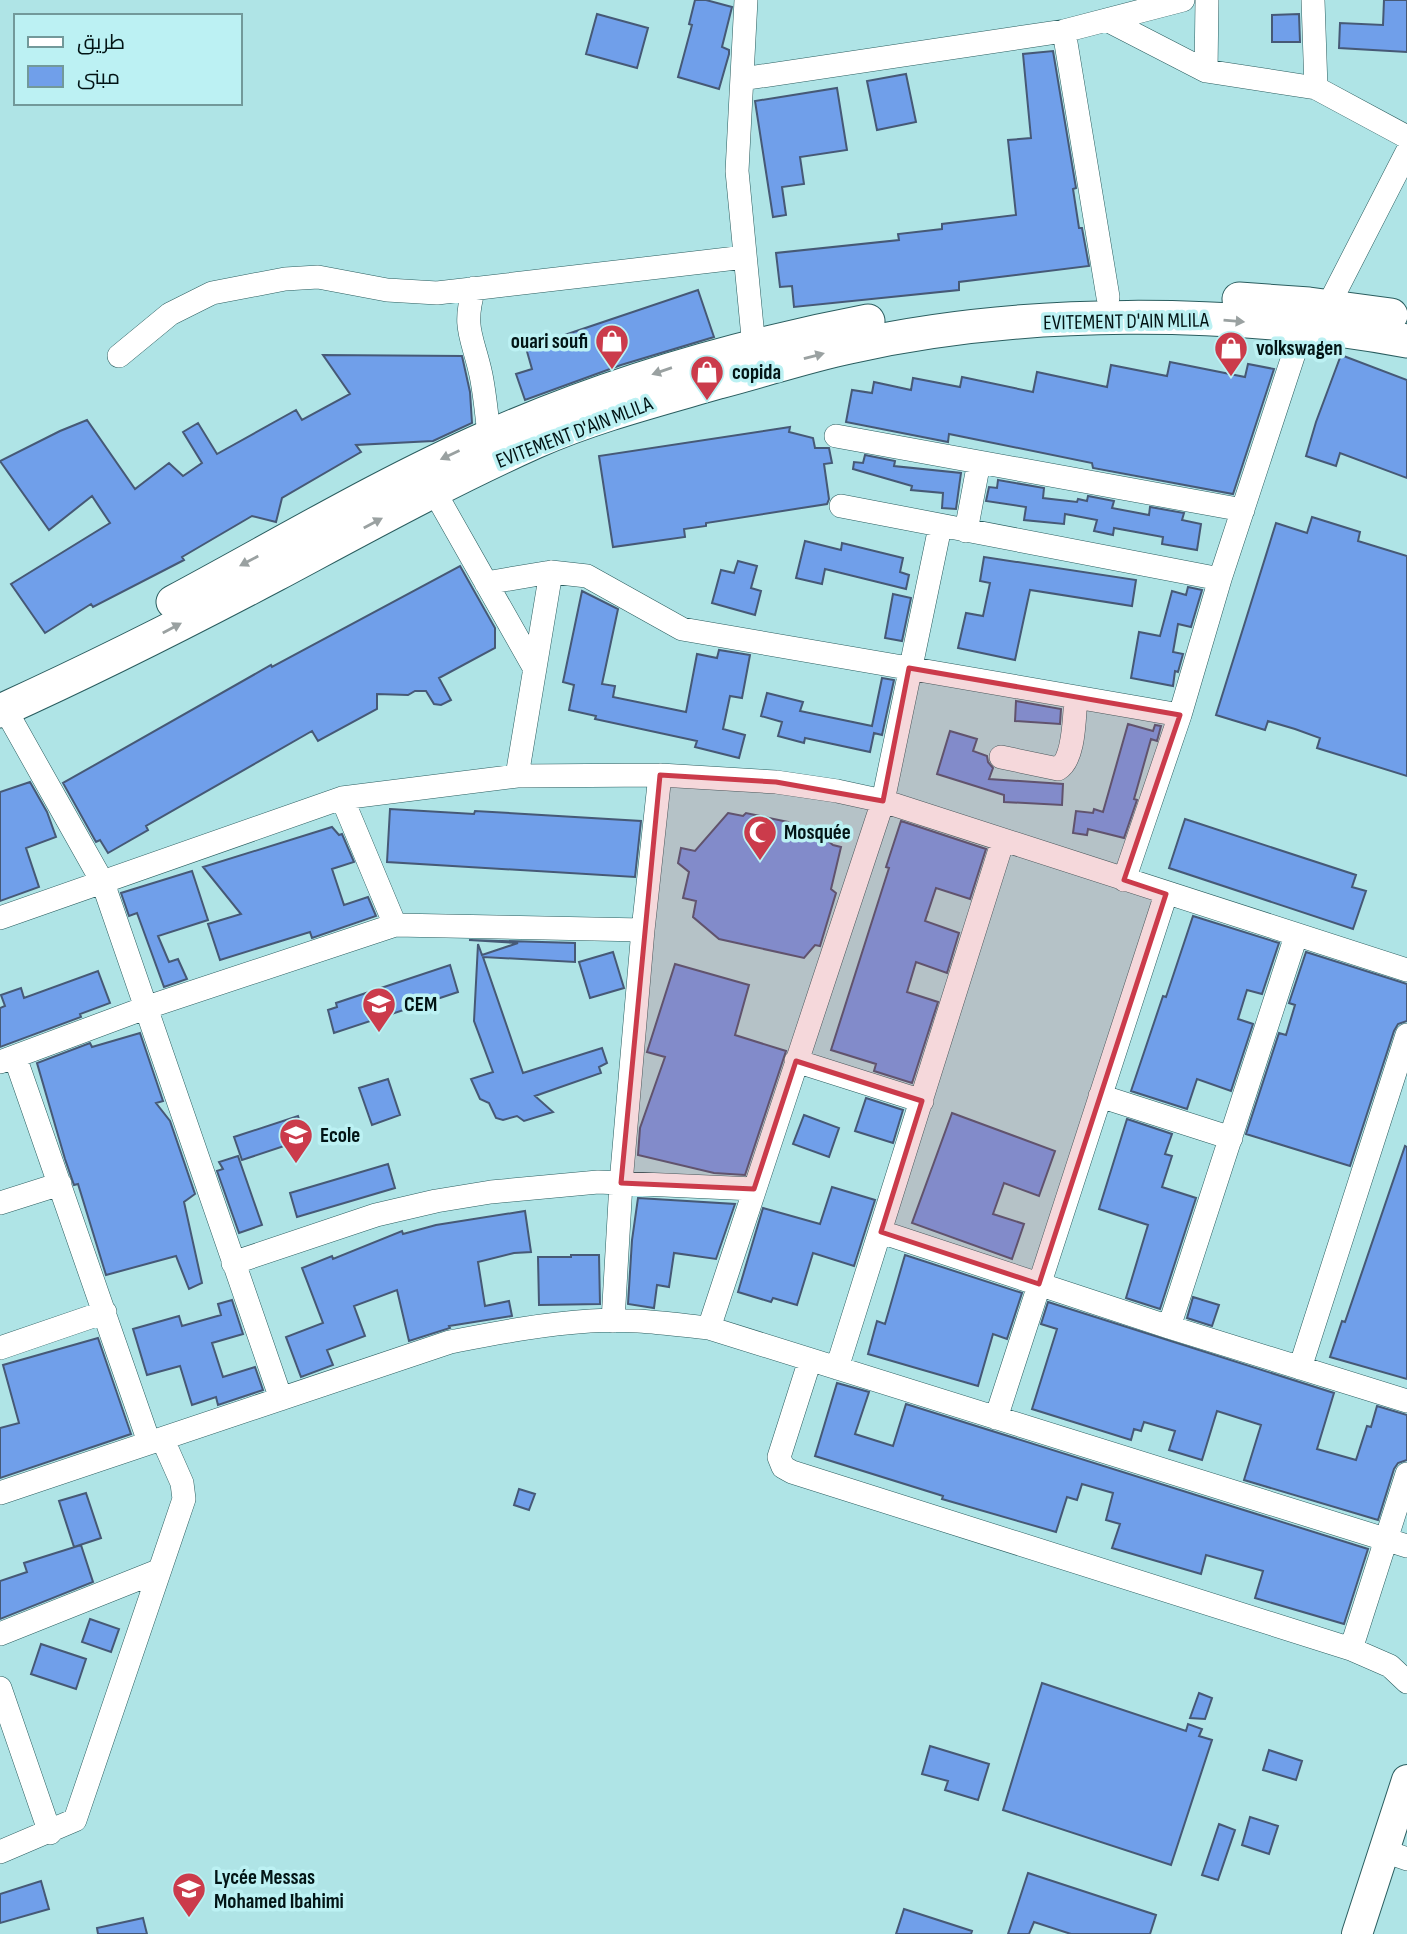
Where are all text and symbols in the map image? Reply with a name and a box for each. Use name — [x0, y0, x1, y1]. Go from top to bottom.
legend — [14, 14, 242, 105]
text: طريق — [77, 30, 125, 55]
text: مبنى — [77, 65, 120, 90]
street label: EVITEMENT D'AIN MLILA — [1043, 308, 1210, 335]
one-way arrow — [1223, 316, 1245, 327]
shop icon: ouari soufi — [593, 322, 631, 371]
place label: ouari soufi — [511, 329, 588, 354]
shop icon: volkswagen — [1212, 329, 1250, 378]
place label: volkswagen — [1256, 336, 1343, 361]
one-way arrow — [803, 351, 824, 361]
shop icon: copida — [688, 353, 726, 402]
place label: copida — [732, 360, 781, 385]
one-way arrow — [651, 366, 672, 377]
street label: EVITEMENT D'AIN MLILA — [492, 391, 657, 474]
one-way arrow — [440, 449, 460, 460]
one-way arrow — [363, 517, 383, 528]
one-way arrow — [239, 555, 259, 567]
one-way arrow — [162, 623, 182, 634]
mosque icon: Mosquée — [741, 813, 779, 862]
place label: Mosquée — [784, 820, 851, 845]
school or university icon: CEM — [360, 985, 398, 1034]
place label: CEM — [404, 992, 437, 1017]
school or university icon: Ecole — [277, 1116, 315, 1165]
place label: Ecole — [320, 1123, 360, 1148]
place label: Lycée Messas Mohamed Ibahimi — [214, 1865, 344, 1914]
school or university icon: Lycée Messas Mohamed Ibahimi — [170, 1870, 208, 1919]

